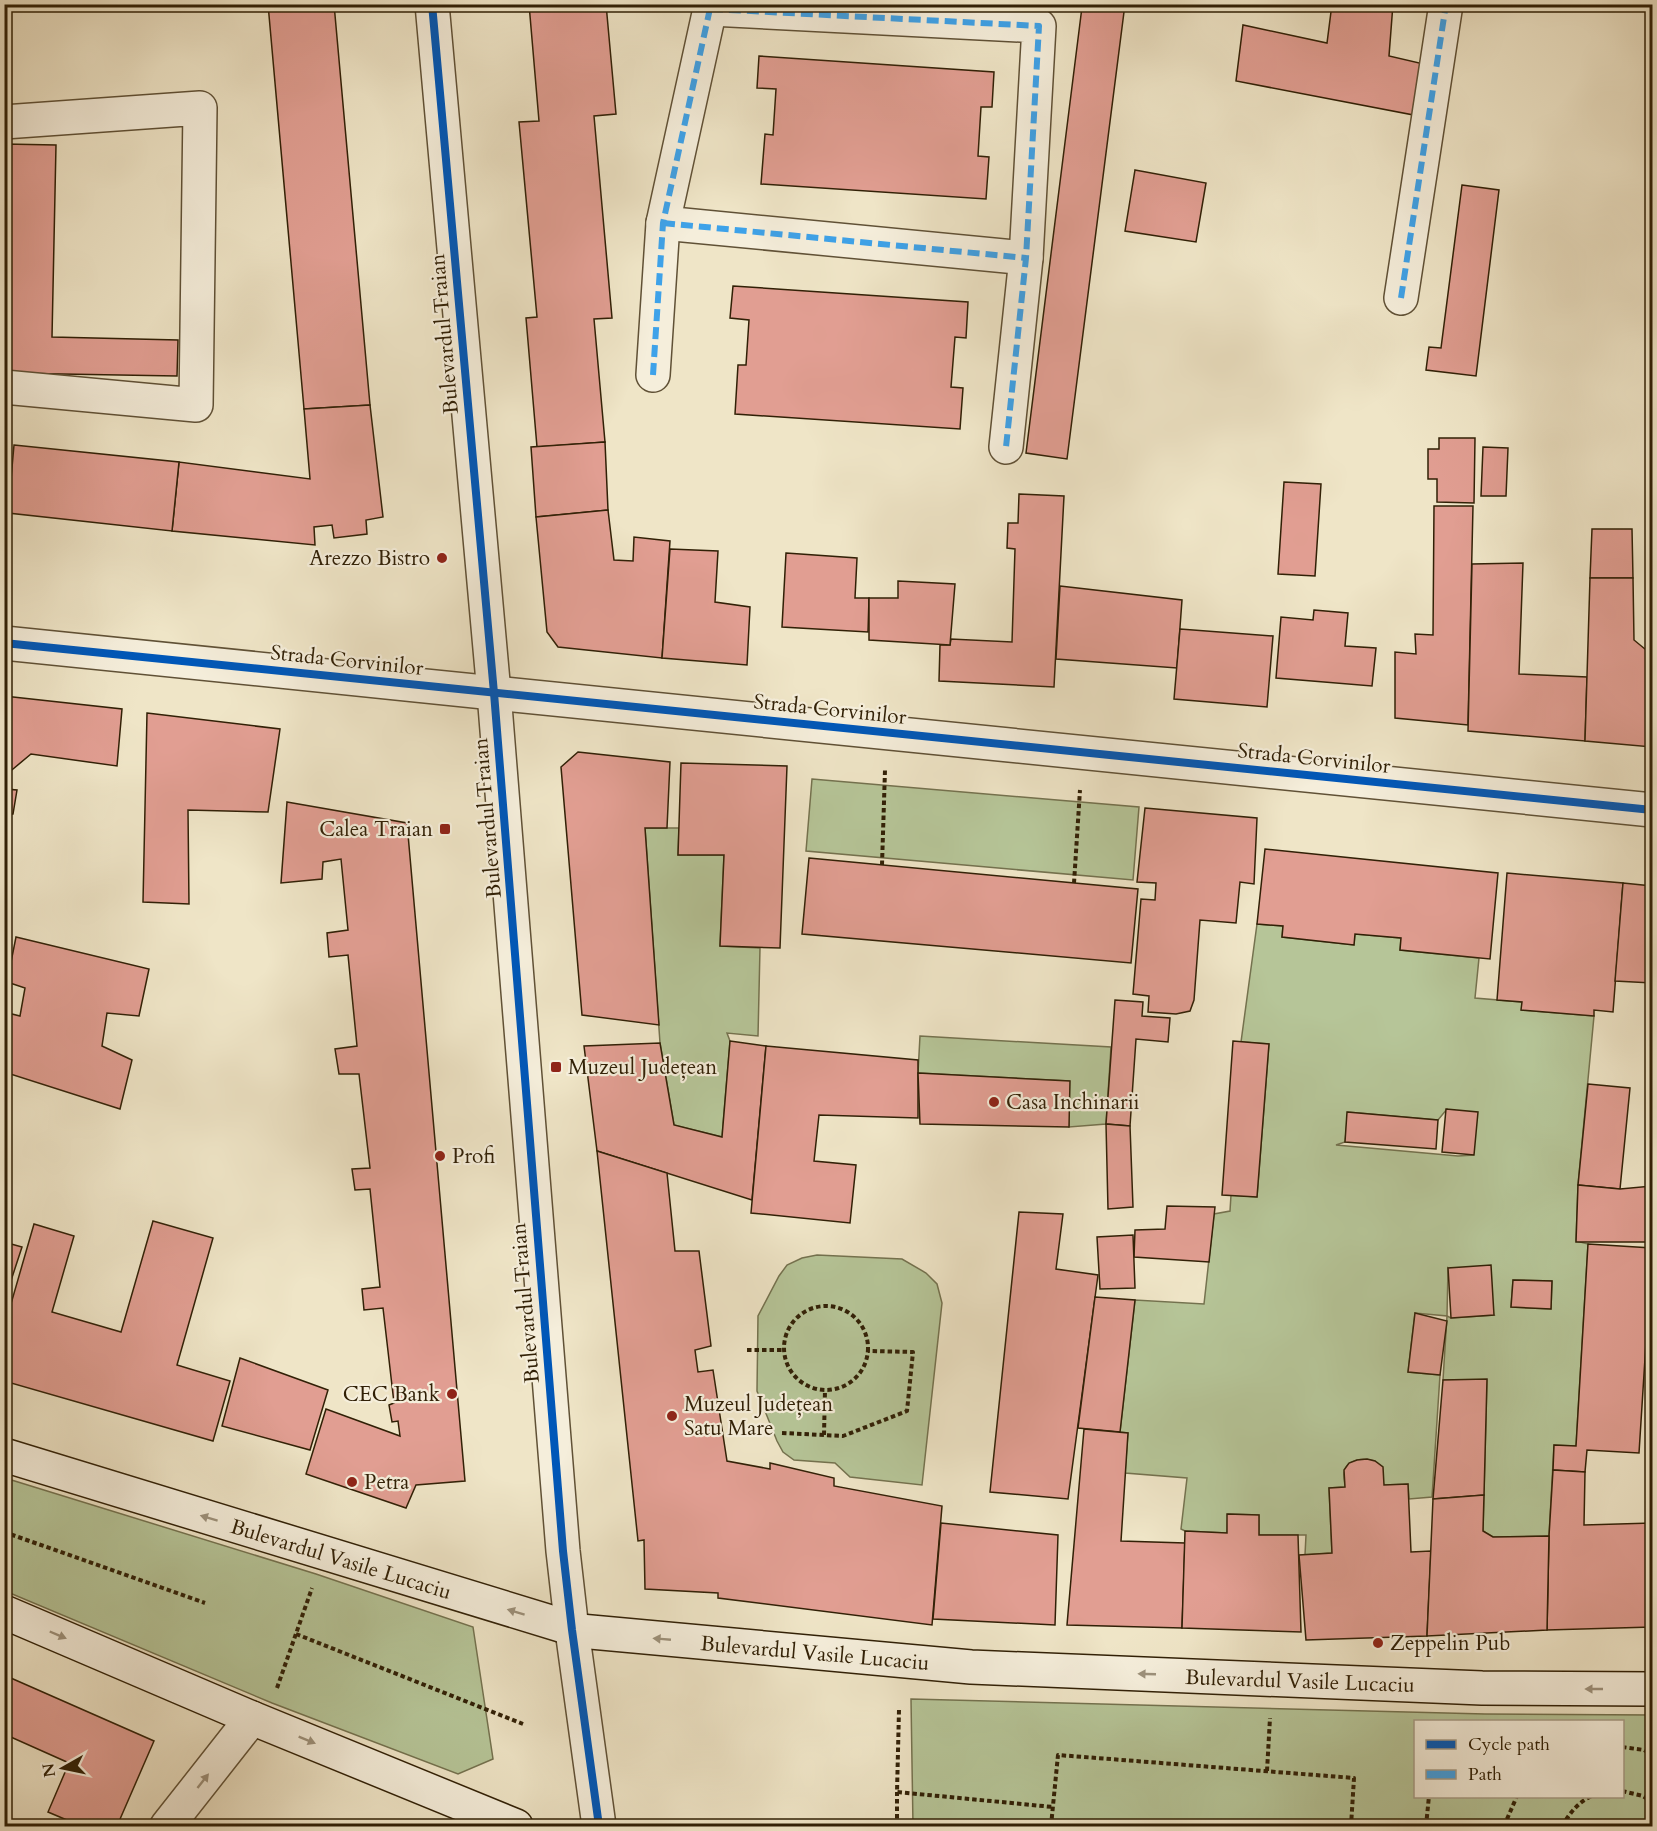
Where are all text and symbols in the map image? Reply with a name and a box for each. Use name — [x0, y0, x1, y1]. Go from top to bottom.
street label: Bulevardul Traian — [423, 253, 466, 415]
place label: Arezzo Bistro — [309, 544, 430, 573]
marker: Arezzo Bistro — [435, 551, 449, 565]
street label: Strada Corvinilor — [269, 638, 425, 683]
street label: Strada Corvinilor — [752, 687, 908, 732]
street label: Strada Corvinilor — [1236, 736, 1392, 781]
street label: Bulevardul Traian — [466, 737, 509, 899]
place label: Calea Traian — [319, 815, 433, 844]
marker: Calea Traian — [438, 822, 452, 836]
place label: Muzeul Județean — [568, 1053, 717, 1082]
marker: Muzeul Județean — [549, 1060, 563, 1074]
place label: Casa Inchinarii — [1006, 1088, 1140, 1117]
marker: Casa Inchinarii — [987, 1095, 1001, 1109]
place label: Profi — [452, 1142, 495, 1171]
marker: Profi — [433, 1149, 447, 1163]
street label: Bulevardul Traian — [504, 1222, 547, 1384]
place label: CEC Bank — [343, 1380, 441, 1409]
marker: CEC Bank — [445, 1387, 459, 1401]
place label: Muzeul Județean Satu Mare — [684, 1390, 833, 1443]
marker: Muzeul Județean Satu Mare — [665, 1409, 679, 1423]
place label: Petra — [364, 1468, 409, 1497]
marker: Petra — [345, 1475, 359, 1489]
street label: Bulevardul Vasile Lucaciu — [227, 1512, 455, 1607]
one-way arrow — [200, 1513, 218, 1522]
one-way arrow — [507, 1607, 525, 1617]
street label: Bulevardul Vasile Lucaciu — [699, 1629, 931, 1678]
place label: Zeppelin Pub — [1390, 1629, 1510, 1658]
one-way arrow — [50, 1630, 68, 1640]
one-way arrow — [652, 1634, 671, 1644]
marker: Zeppelin Pub — [1371, 1636, 1385, 1650]
street label: Bulevardul Vasile Lucaciu — [1185, 1663, 1415, 1700]
one-way arrow — [1138, 1670, 1157, 1679]
one-way arrow — [1585, 1684, 1604, 1694]
legend — [1414, 1720, 1624, 1798]
text: Cycle path — [1468, 1732, 1550, 1757]
one-way arrow — [298, 1735, 316, 1745]
north arrow — [33, 1738, 93, 1798]
text: N — [37, 1762, 61, 1779]
text: Path — [1468, 1762, 1502, 1787]
one-way arrow — [197, 1773, 209, 1788]

